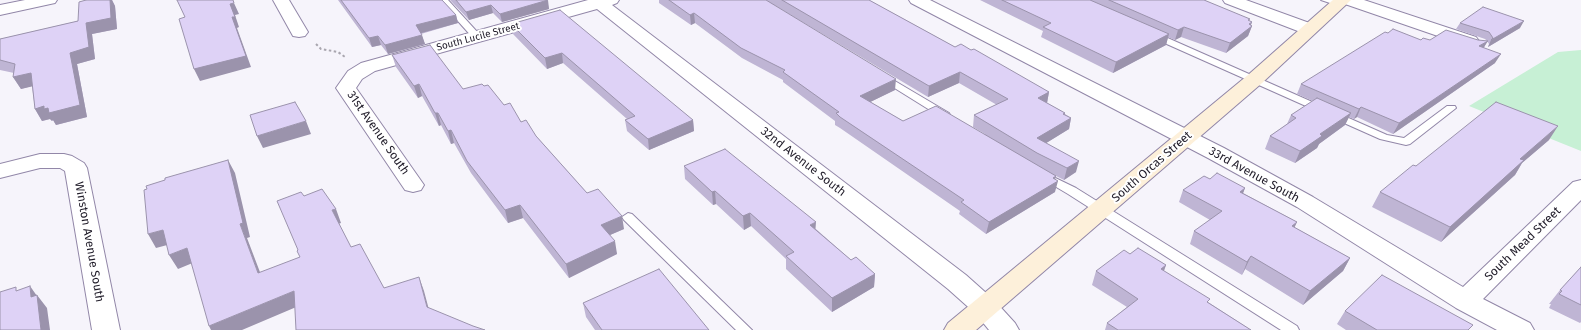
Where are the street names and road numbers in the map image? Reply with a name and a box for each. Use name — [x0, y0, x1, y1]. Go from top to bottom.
street label: South Lucile Street — [435, 20, 521, 54]
street label: 31st Avenue South — [344, 88, 412, 178]
street label: 32nd Avenue South — [758, 124, 848, 200]
street label: South Orcas Street — [1109, 128, 1195, 206]
street label: 33rd Avenue South — [1206, 144, 1302, 206]
street label: Winston Avenue South — [71, 181, 107, 303]
street label: South Mead Street — [1482, 204, 1564, 284]

